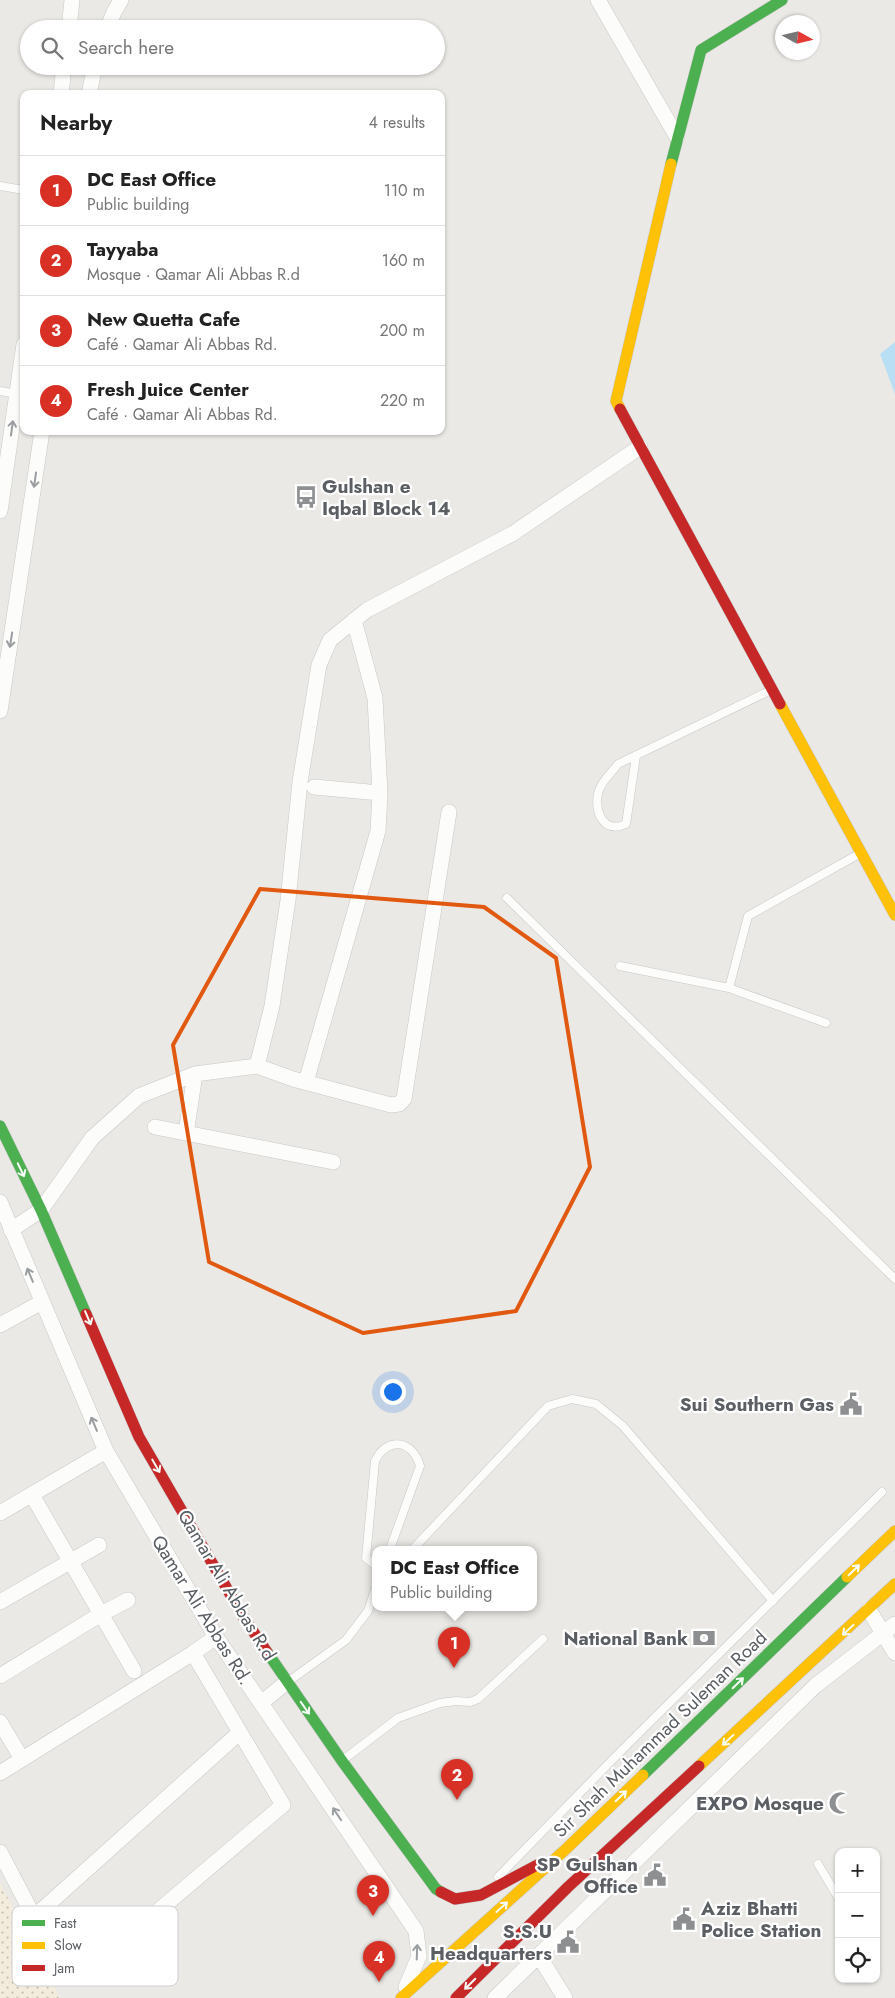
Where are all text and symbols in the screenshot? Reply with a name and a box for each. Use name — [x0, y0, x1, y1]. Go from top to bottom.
north arrow — [775, 15, 820, 60]
search box — [20, 20, 445, 75]
icon: search — [38, 34, 66, 62]
text: Search here — [78, 34, 174, 61]
text: Nearby — [40, 108, 112, 138]
text: 4 results — [369, 111, 425, 134]
text: DC East Office — [87, 166, 216, 193]
text: 1 — [52, 179, 60, 202]
text: 110 m — [384, 179, 425, 202]
text: Public building — [87, 193, 189, 216]
text: Tayyaba — [87, 236, 158, 263]
text: 2 — [51, 249, 61, 272]
text: 160 m — [382, 249, 425, 272]
text: Mosque · Qamar Ali Abbas R.d — [87, 263, 300, 286]
text: New Quetta Cafe — [87, 306, 240, 333]
text: 3 — [51, 319, 61, 342]
text: 200 m — [379, 319, 425, 342]
text: Café · Qamar Ali Abbas Rd. — [87, 333, 278, 356]
text: Fresh Juice Center — [87, 376, 249, 403]
text: 4 — [50, 389, 62, 412]
text: 220 m — [380, 389, 425, 412]
text: Café · Qamar Ali Abbas Rd. — [87, 403, 278, 426]
one-way arrow — [7, 420, 17, 436]
one-way arrow — [30, 471, 40, 487]
place label: Gulshan e Iqbal Block 14 — [322, 473, 451, 522]
bus stop icon: Gulshan e Iqbal Block 14 — [293, 484, 319, 510]
one-way arrow — [5, 632, 15, 648]
one-way arrow — [17, 1162, 27, 1177]
one-way arrow — [25, 1268, 35, 1283]
one-way arrow — [83, 1310, 93, 1325]
your location — [380, 1379, 406, 1405]
place label: Sui Southern Gas — [680, 1391, 834, 1418]
public building icon: Sui Southern Gas — [838, 1391, 864, 1417]
one-way arrow — [89, 1417, 99, 1432]
one-way arrow — [151, 1458, 161, 1472]
street label: Qamar Ali Abbas R.d — [171, 1504, 283, 1666]
street label: Qamar Ali Abbas Rd. — [145, 1530, 259, 1690]
popup — [372, 1546, 537, 1611]
text: DC East Office — [390, 1554, 519, 1581]
one-way arrow — [848, 1564, 861, 1576]
text: Public building — [390, 1581, 492, 1604]
street label: Sir Shah Muhammad Suleman Road — [547, 1624, 773, 1844]
one-way arrow — [841, 1624, 854, 1636]
place label: National Bank — [563, 1625, 688, 1652]
bank icon: National Bank — [691, 1625, 717, 1651]
pin: 1 — [438, 1627, 470, 1668]
one-way arrow — [731, 1677, 744, 1689]
one-way arrow — [300, 1701, 310, 1715]
one-way arrow — [722, 1734, 734, 1746]
pin: 2 — [441, 1759, 473, 1800]
one-way arrow — [615, 1790, 627, 1802]
place label: EXPO Mosque — [696, 1790, 824, 1817]
mosque icon: EXPO Mosque — [827, 1790, 853, 1816]
one-way arrow — [332, 1807, 342, 1821]
map controls — [835, 1848, 880, 1983]
button: + — [835, 1848, 880, 1893]
place label: SP Gulshan Office — [536, 1851, 638, 1900]
public building icon: SP Gulshan Office — [642, 1862, 668, 1888]
pin: 3 — [357, 1875, 389, 1916]
button: − — [835, 1893, 880, 1938]
place label: Aziz Bhatti Police Station — [700, 1895, 821, 1944]
one-way arrow — [496, 1901, 509, 1913]
legend — [12, 1906, 178, 1986]
public building icon: Aziz Bhatti Police Station — [671, 1906, 697, 1932]
text: Fast — [54, 1913, 77, 1933]
place label: S.S.U Headquarters — [430, 1918, 552, 1967]
public building icon: S.S.U Headquarters — [555, 1929, 581, 1955]
text: Slow — [54, 1935, 82, 1955]
button: locate — [835, 1938, 880, 1983]
pin: 4 — [363, 1941, 395, 1982]
one-way arrow — [412, 1945, 422, 1961]
text: Jam — [52, 1958, 75, 1978]
one-way arrow — [464, 1978, 477, 1990]

